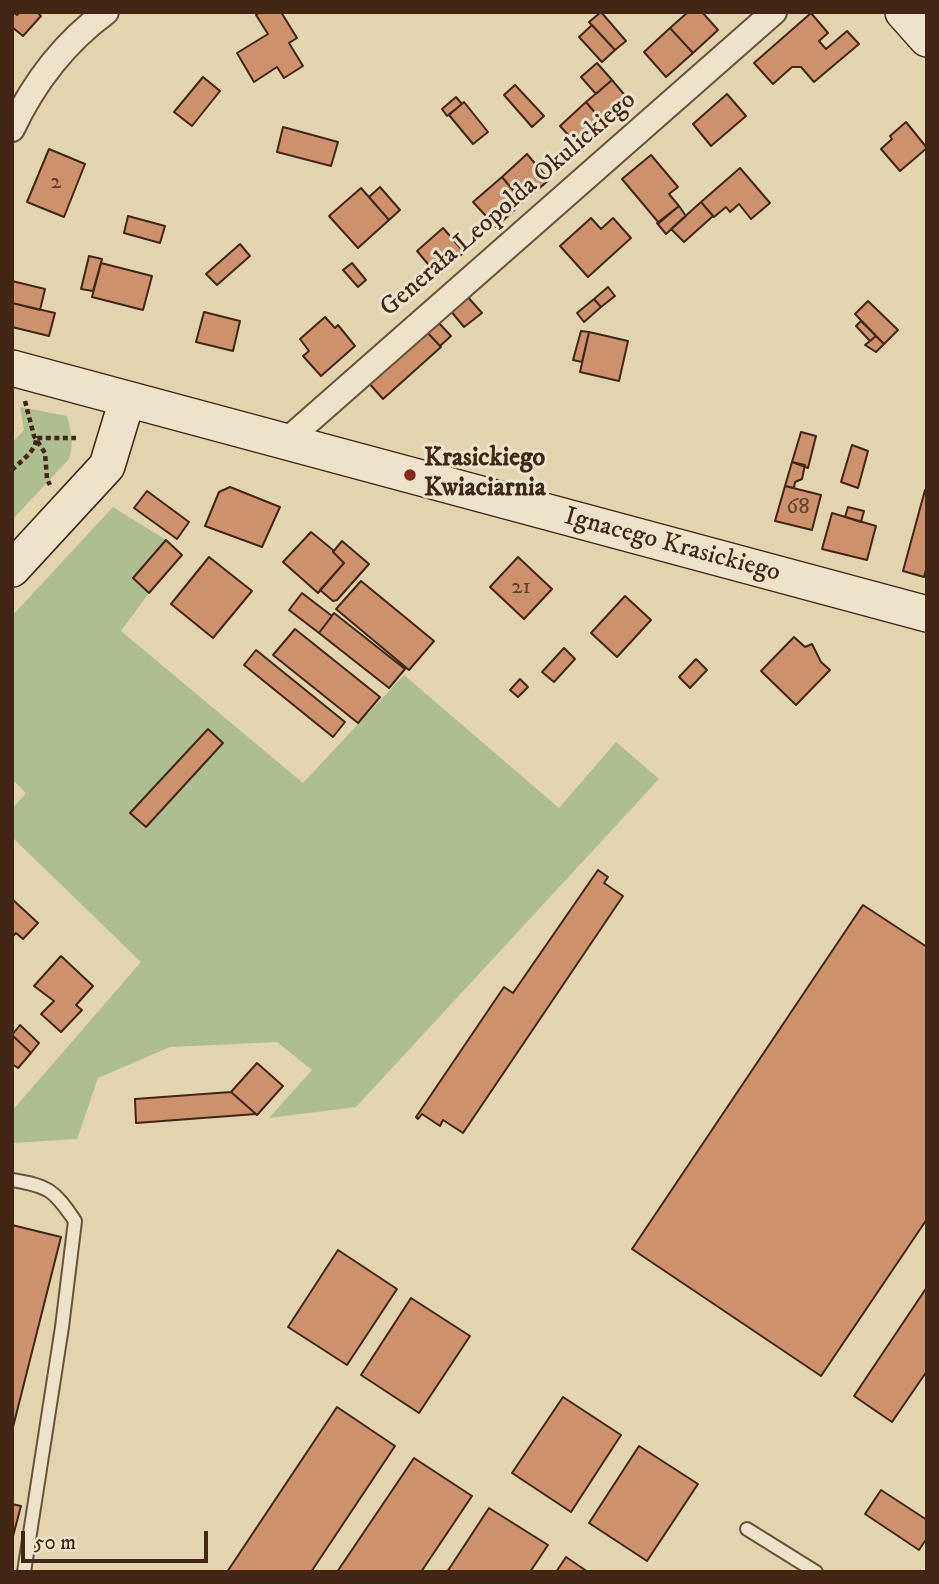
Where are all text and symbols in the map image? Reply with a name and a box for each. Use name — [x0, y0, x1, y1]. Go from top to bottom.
street label: Generała Leopolda Okulickiego — [375, 85, 643, 325]
house number: 2 — [50, 169, 62, 197]
place label: Krasickiego Kwiaciarnia — [424, 444, 546, 505]
marker: Krasickiego Kwiaciarnia — [402, 467, 418, 483]
house number: 68 — [786, 494, 810, 522]
street label: Ignacego Krasickiego — [561, 502, 783, 590]
house number: 21 — [511, 574, 531, 602]
scale bar — [24, 1518, 212, 1562]
text: 50 m — [34, 1530, 76, 1556]

